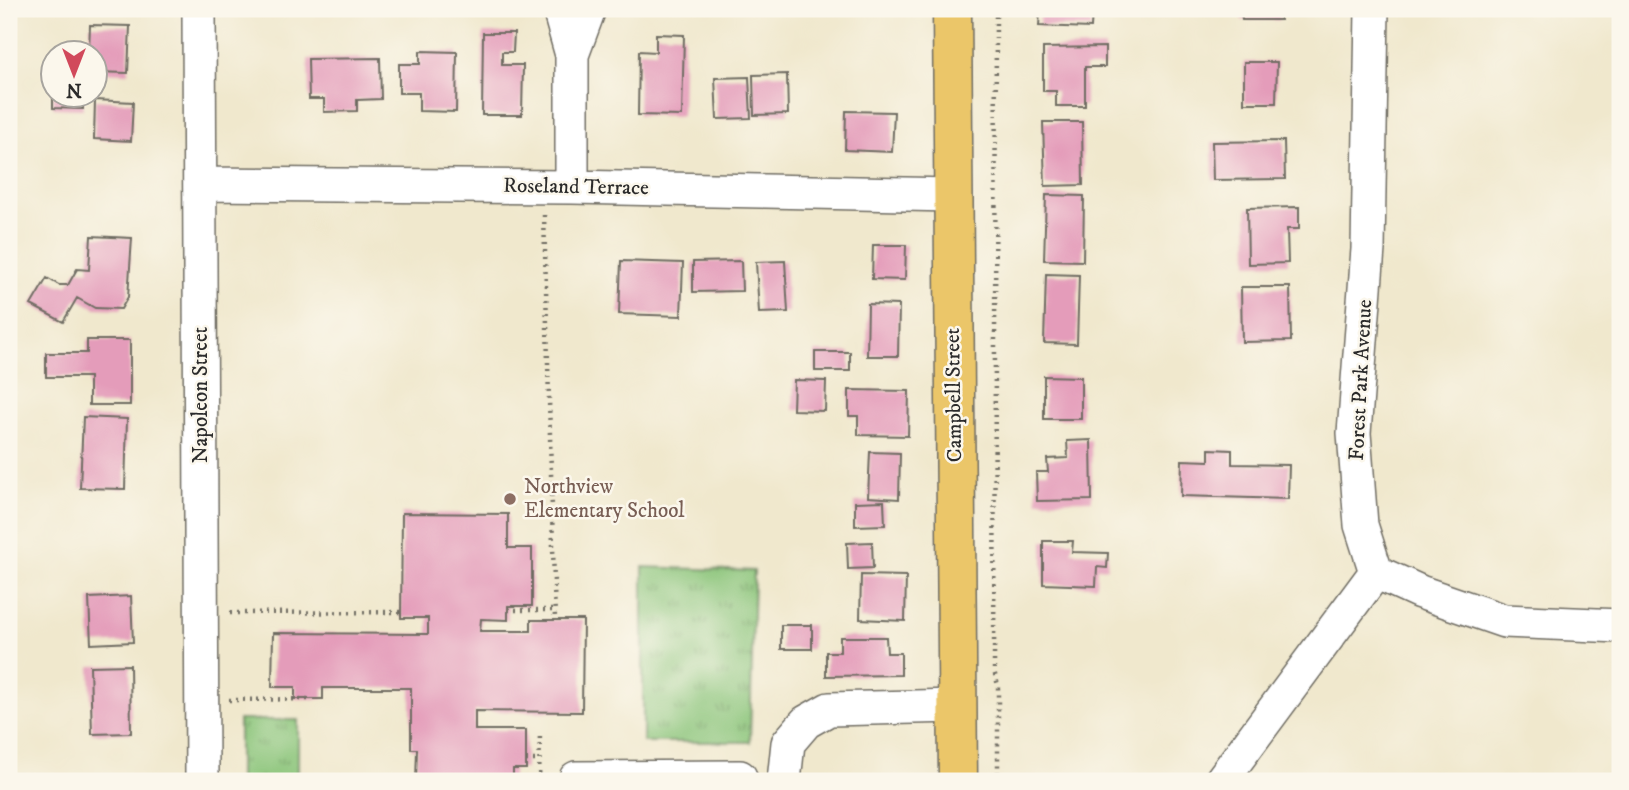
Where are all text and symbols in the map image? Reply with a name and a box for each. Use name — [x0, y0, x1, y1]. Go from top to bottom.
north arrow — [38, 38, 108, 108]
text: N — [66, 78, 82, 101]
street label: Roseland Terrace — [503, 173, 649, 201]
street label: Forest Park Avenue — [1344, 298, 1378, 461]
street label: Napoleon Street — [188, 326, 214, 463]
street label: Campbell Street — [940, 327, 968, 462]
place label: Northview Elementary School — [524, 474, 685, 524]
marker: Northview Elementary School — [502, 491, 518, 507]

